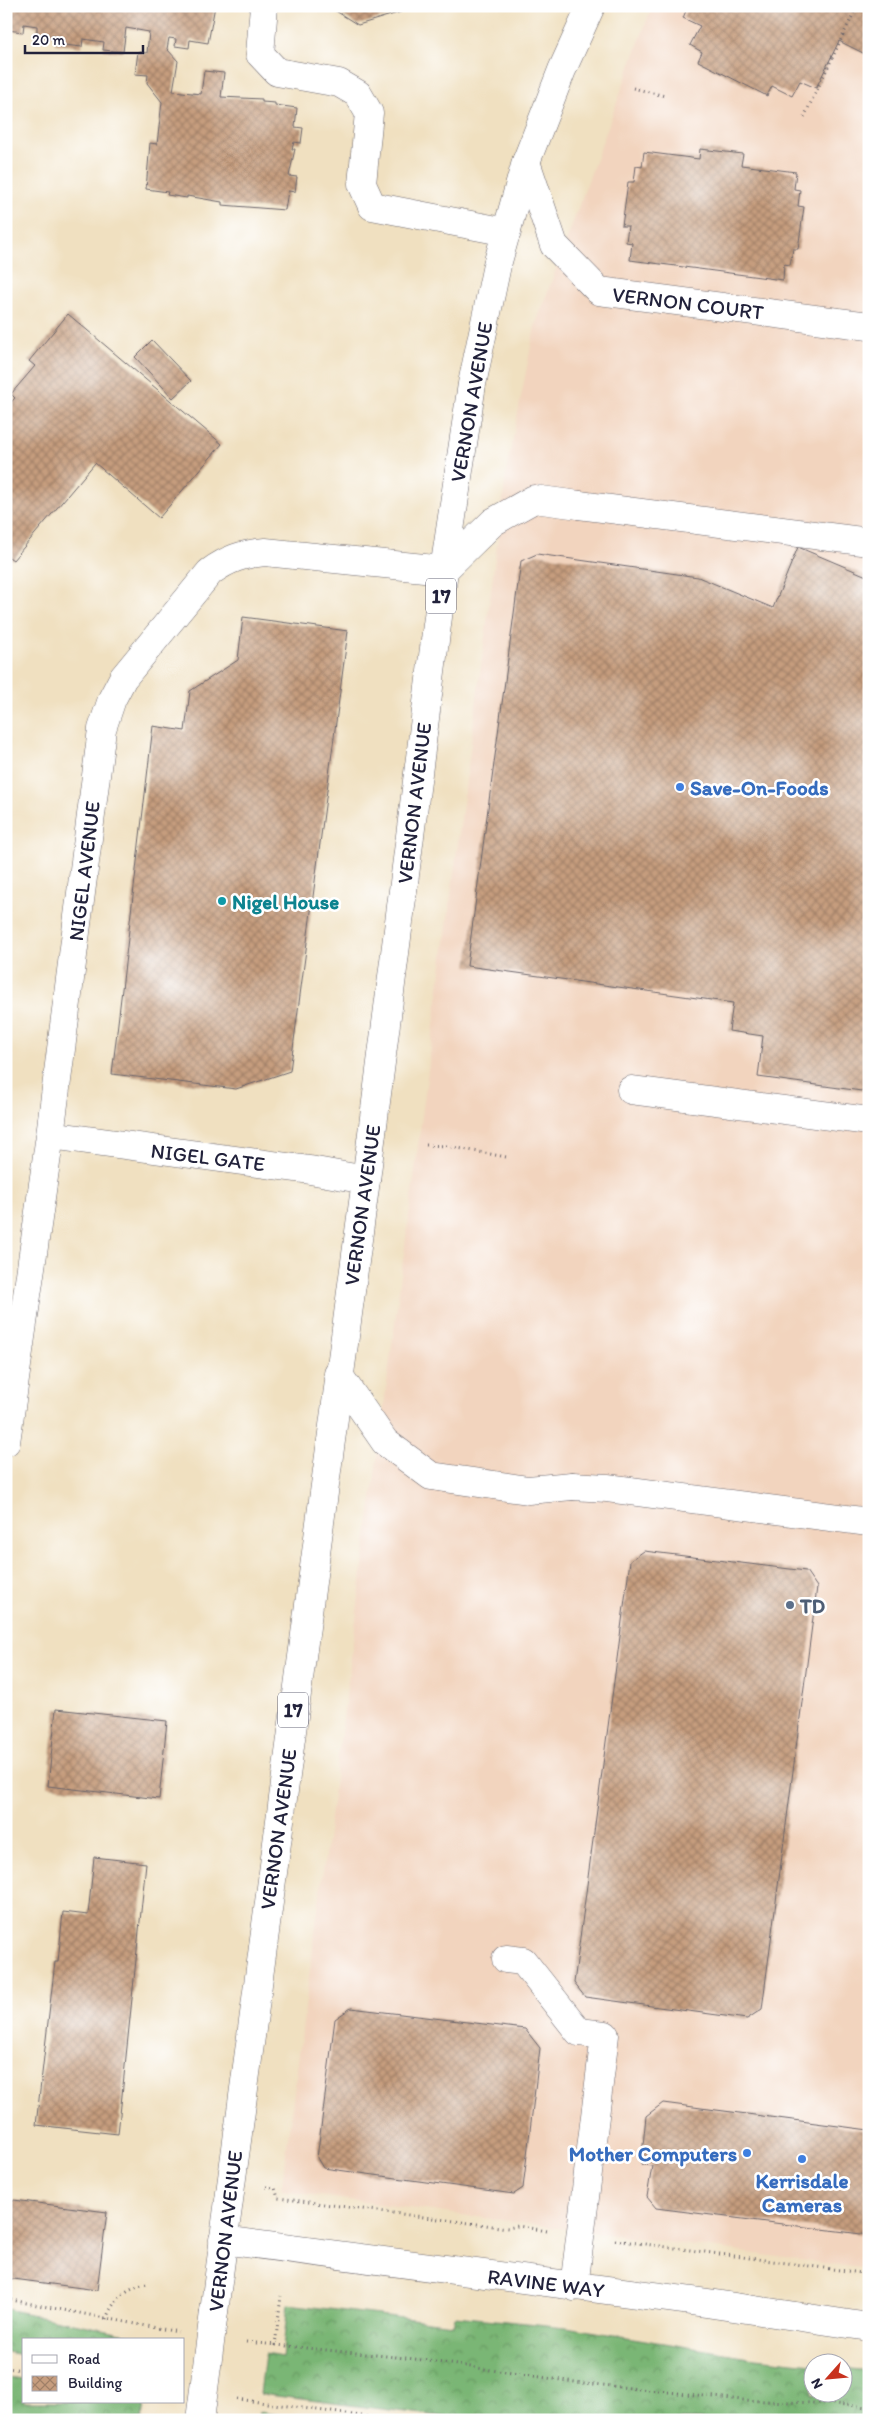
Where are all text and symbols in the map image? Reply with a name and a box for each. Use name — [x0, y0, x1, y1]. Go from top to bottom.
scale bar — [25, 22, 142, 54]
text: 20 m — [32, 31, 66, 49]
street label: VERNON COURT — [611, 281, 765, 325]
street label: VERNON AVENUE — [445, 320, 497, 484]
road number: 17 — [426, 578, 456, 614]
street label: VERNON AVENUE — [392, 721, 436, 885]
place label: Save-On-Foods — [690, 775, 829, 800]
marker: Save-On-Foods — [674, 781, 686, 793]
street label: NIGEL AVENUE — [63, 800, 105, 942]
place label: Nigel House — [232, 889, 339, 915]
marker: Nigel House — [216, 895, 228, 907]
street label: VERNON AVENUE — [338, 1123, 386, 1287]
street label: NIGEL GATE — [149, 1138, 267, 1176]
place label: TD — [799, 1593, 825, 1618]
marker: TD — [784, 1599, 796, 1611]
road number: 17 — [278, 1692, 308, 1728]
street label: VERNON AVENUE — [254, 1747, 302, 1911]
place label: Mother Computers — [569, 2141, 737, 2167]
marker: Mother Computers — [741, 2147, 753, 2159]
street label: VERNON AVENUE — [203, 2149, 247, 2313]
marker: Kerrisdale Cameras — [796, 2153, 808, 2165]
place label: Kerrisdale Cameras — [756, 2168, 848, 2217]
street label: RAVINE WAY — [486, 2263, 606, 2303]
legend — [22, 2338, 185, 2404]
text: Road — [68, 2350, 101, 2368]
north arrow — [802, 2354, 852, 2404]
text: Building — [68, 2374, 122, 2392]
text: N — [807, 2376, 827, 2392]

